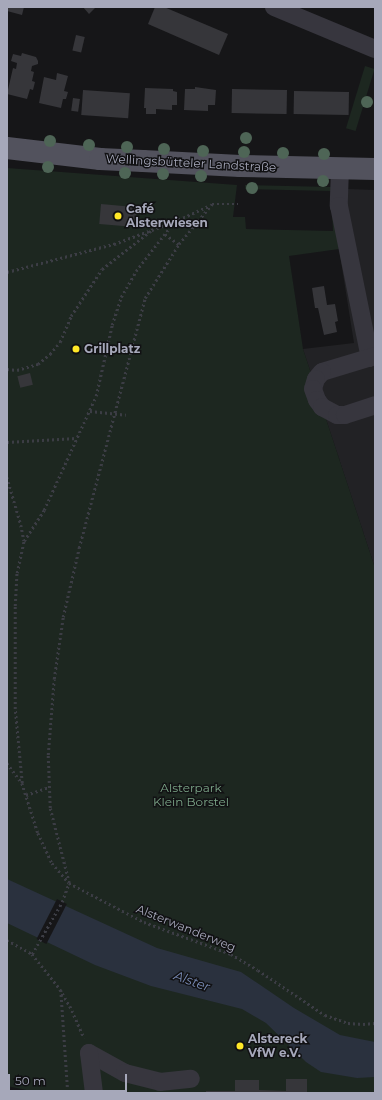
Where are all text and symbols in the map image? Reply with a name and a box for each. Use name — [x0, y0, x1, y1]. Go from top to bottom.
street label: Wellingsbütteler Landstraße — [105, 151, 277, 175]
place label: Café Alsterwiesen — [126, 202, 208, 230]
marker: Café Alsterwiesen — [113, 211, 123, 221]
place label: Grillplatz — [84, 342, 140, 356]
marker: Grillplatz — [71, 344, 81, 354]
park label: Alsterpark Klein Borstel — [153, 781, 229, 809]
street label: Alsterwanderweg — [134, 901, 238, 955]
water label: Alster — [172, 967, 212, 995]
place label: Alstereck VfW e.V. — [248, 1032, 307, 1060]
marker: Alstereck VfW e.V. — [235, 1041, 245, 1051]
scale bar — [10, 1066, 129, 1092]
text: 50 m — [15, 1073, 46, 1088]

